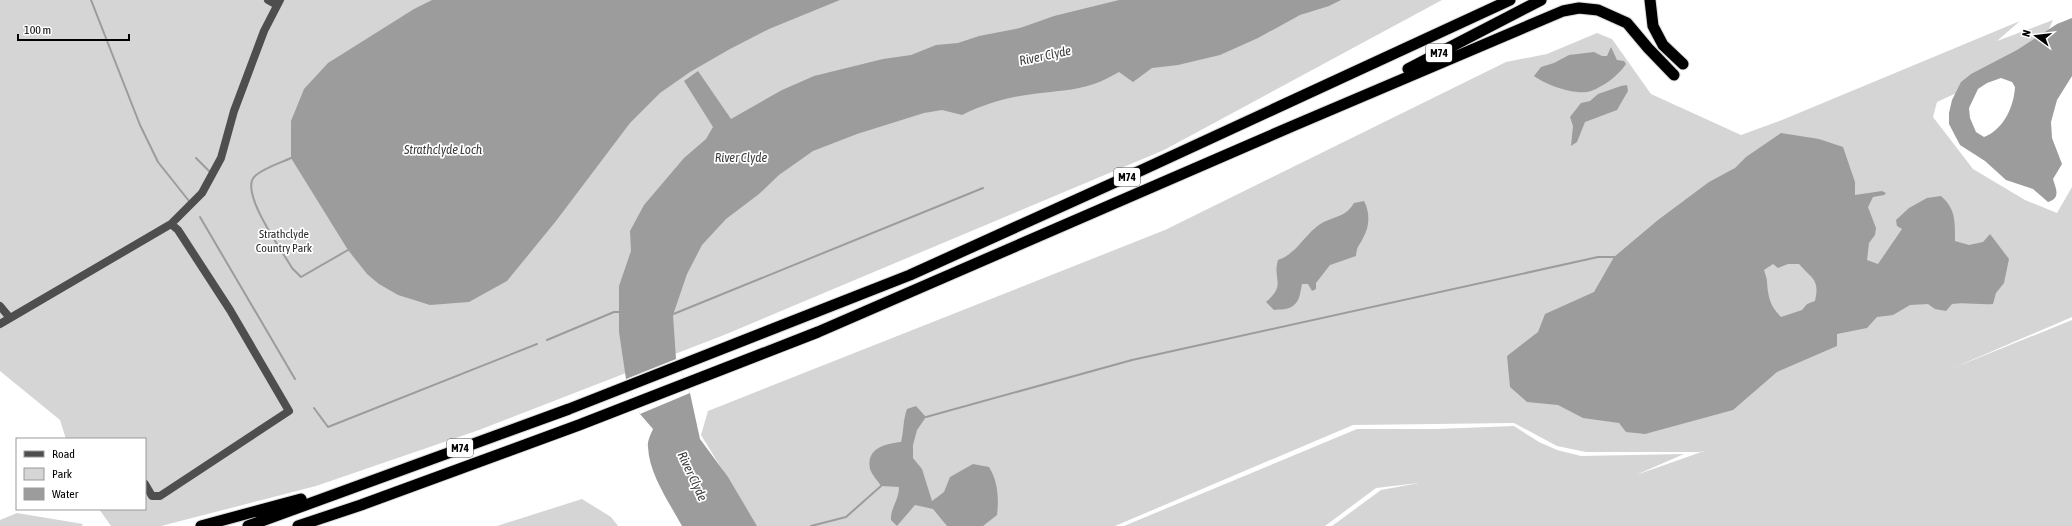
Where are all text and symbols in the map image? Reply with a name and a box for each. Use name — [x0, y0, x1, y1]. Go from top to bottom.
scale bar — [18, 16, 129, 42]
north arrow — [2016, 16, 2056, 56]
text: 100 m — [24, 23, 51, 37]
text: N — [2020, 29, 2033, 38]
water label: River Clyde — [1018, 43, 1073, 68]
road number: M74 — [1426, 44, 1452, 62]
water label: Strathclyde Loch — [403, 142, 483, 157]
water label: River Clyde — [715, 150, 767, 165]
road number: M74 — [1114, 168, 1140, 186]
park label: Strathclyde Country Park — [256, 227, 313, 255]
legend — [16, 438, 146, 510]
road number: M74 — [447, 439, 473, 457]
text: Road — [52, 447, 75, 461]
water label: River Clyde — [675, 449, 711, 503]
text: Park — [52, 467, 73, 481]
text: Water — [52, 487, 79, 501]

